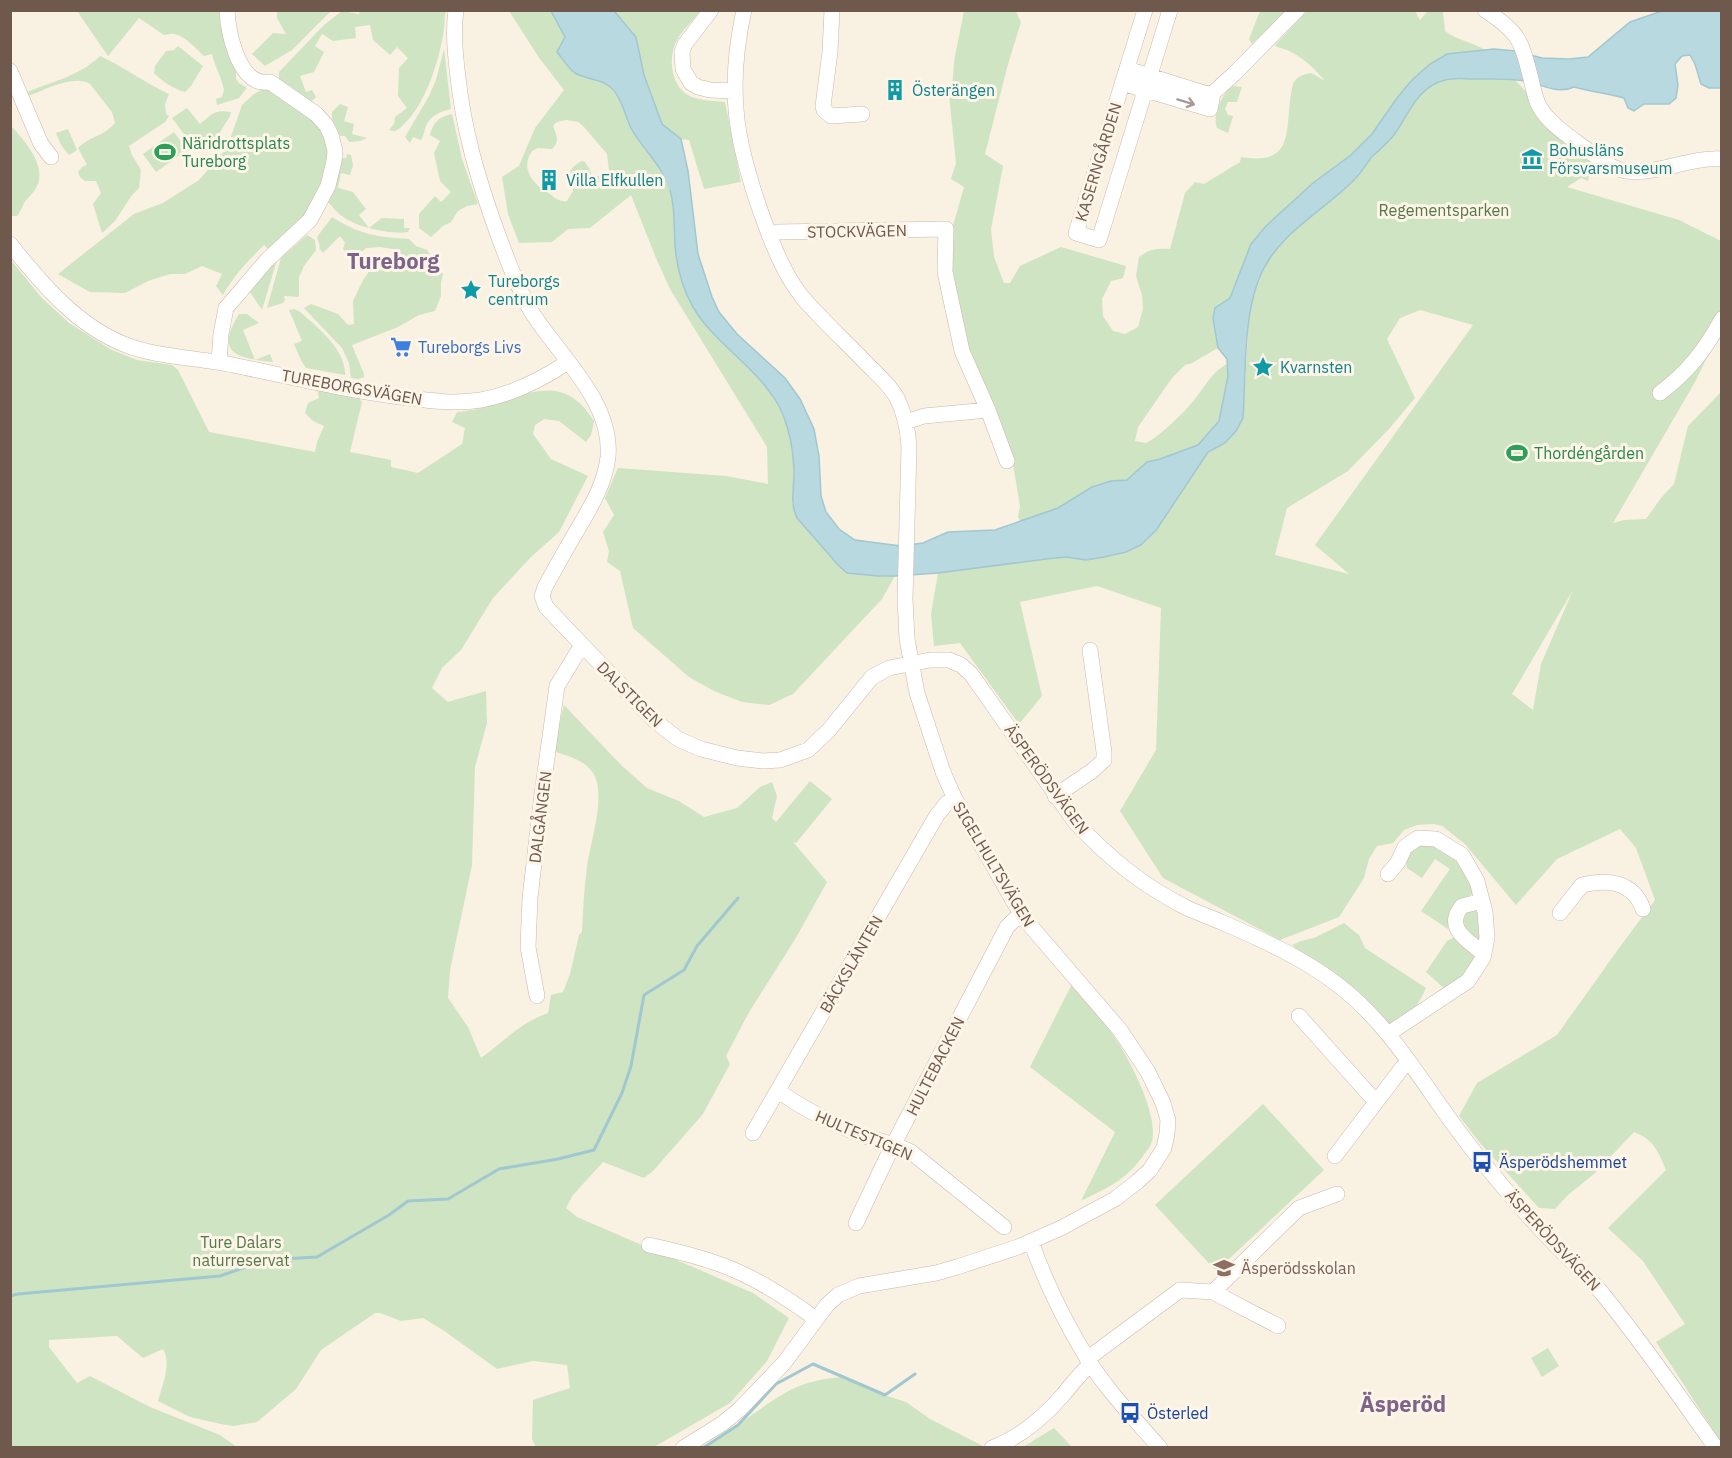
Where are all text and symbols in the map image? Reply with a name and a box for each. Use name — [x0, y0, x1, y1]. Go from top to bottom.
building icon: Österängen — [883, 78, 907, 102]
place label: Österängen — [912, 80, 995, 100]
one-way arrow — [1176, 97, 1195, 108]
street label: KASERNGÅRDEN — [1069, 100, 1126, 224]
place label: Näridrottsplats Tureborg — [182, 133, 290, 171]
sports icon: Näridrottsplats Tureborg — [153, 140, 177, 164]
place label: Bohusläns Försvarsmuseum — [1549, 140, 1673, 178]
museum icon: Bohusläns Försvarsmuseum — [1520, 147, 1544, 171]
building icon: Villa Elfkullen — [537, 168, 561, 192]
place label: Villa Elfkullen — [566, 170, 663, 190]
park label: Regementsparken — [1379, 200, 1509, 220]
street label: STOCKVÄGEN — [807, 220, 907, 242]
district label: Tureborg — [347, 246, 440, 275]
place label: Tureborgs centrum — [488, 271, 560, 309]
place icon: Tureborgs centrum — [459, 278, 483, 302]
supermarket icon: Tureborgs Livs — [389, 335, 413, 359]
place label: Tureborgs Livs — [418, 337, 521, 357]
place icon: Kvarnsten — [1251, 355, 1275, 379]
place label: Kvarnsten — [1280, 357, 1352, 377]
street label: TUREBORGSVÄGEN — [280, 365, 424, 409]
sports icon: Thordéngården — [1505, 441, 1529, 465]
place label: Thordéngården — [1534, 443, 1644, 463]
street label: DALSTIGEN — [593, 657, 667, 731]
street label: ÄSPERÖDSVÄGEN — [1000, 720, 1094, 838]
street label: DALGÅNGEN — [523, 770, 556, 864]
street label: SIGELHULTSVÄGEN — [949, 798, 1039, 930]
street label: BÄCKSLÄNTEN — [815, 912, 887, 1016]
street label: HULTEBACKEN — [901, 1013, 969, 1119]
street label: HULTESTIGEN — [812, 1106, 916, 1164]
bus stop icon: Äsperödshemmet — [1470, 1150, 1494, 1174]
place label: Äsperödshemmet — [1499, 1152, 1627, 1172]
street label: ÄSPERÖDSVÄGEN — [1501, 1185, 1605, 1295]
park label: Ture Dalars naturreservat — [192, 1232, 290, 1270]
school or university icon: Äsperödsskolan — [1212, 1256, 1236, 1280]
place label: Äsperödsskolan — [1241, 1258, 1356, 1278]
district label: Äsperöd — [1360, 1389, 1446, 1418]
bus stop icon: Österled — [1118, 1401, 1142, 1425]
place label: Österled — [1147, 1403, 1209, 1423]

